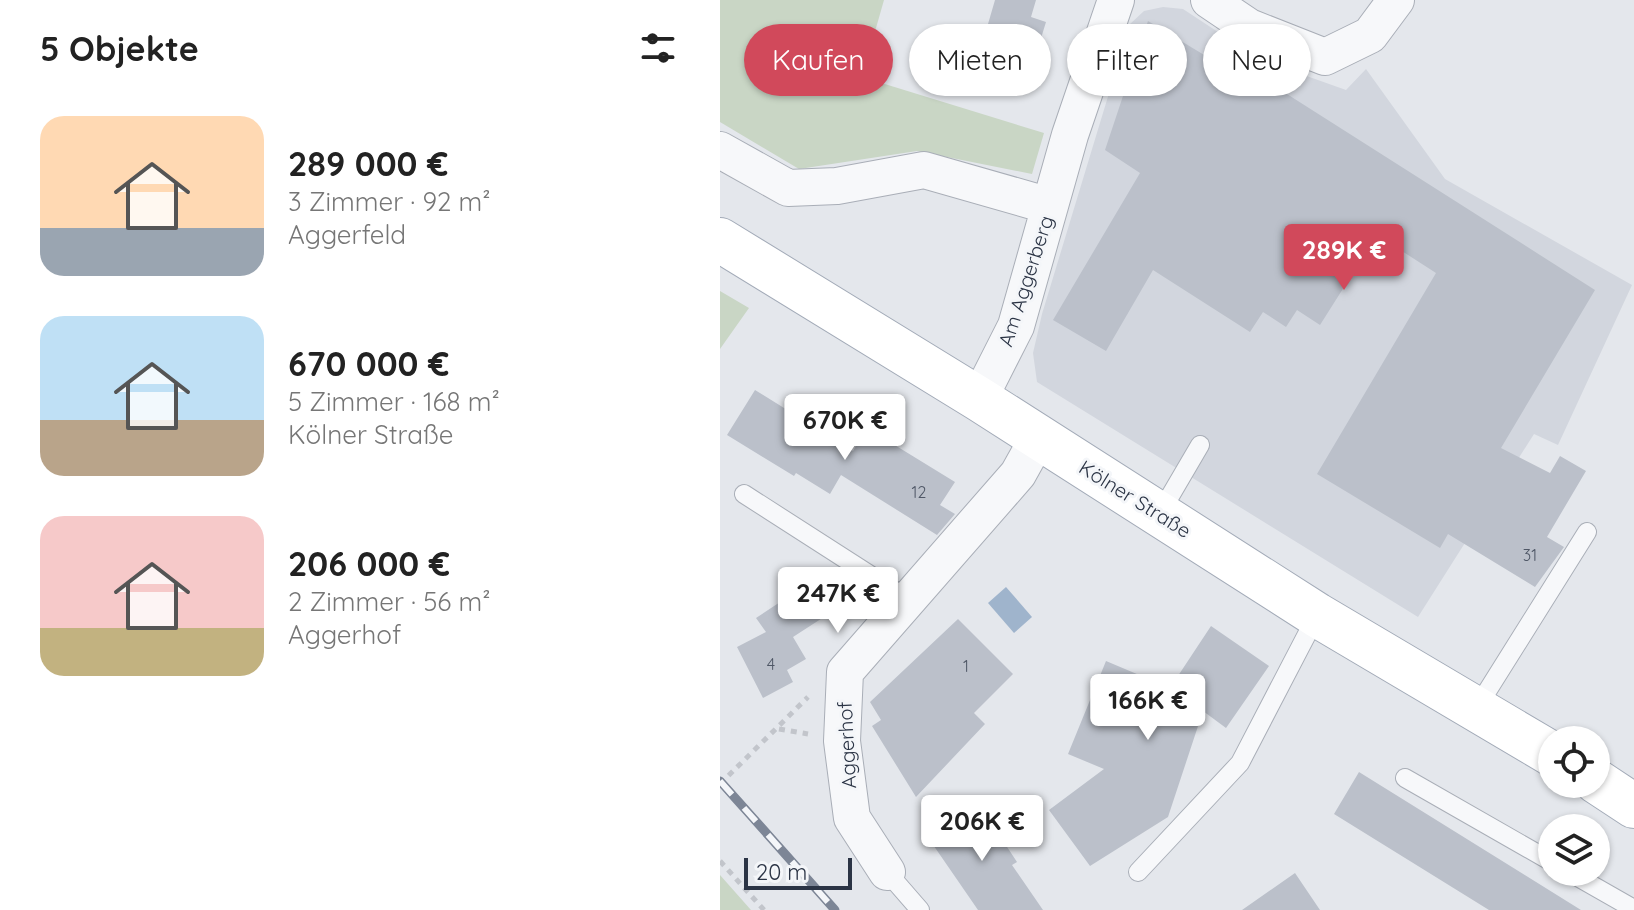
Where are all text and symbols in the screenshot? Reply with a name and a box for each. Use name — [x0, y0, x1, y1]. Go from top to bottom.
chip: Kaufen — [744, 24, 893, 96]
chip: Mieten — [909, 24, 1051, 96]
chip: Filter — [1067, 24, 1187, 96]
chip: Neu — [1203, 24, 1311, 96]
icon: filters — [636, 26, 680, 70]
text: 5 Objekte — [40, 27, 199, 70]
text: 289 000 € — [288, 142, 448, 185]
icon: home — [104, 148, 200, 244]
text: 3 Zimmer · 92 m² — [288, 185, 490, 218]
street label: Am Aggerberg — [993, 212, 1058, 350]
text: Aggerfeld — [288, 218, 406, 251]
pin: 289K € — [1279, 224, 1409, 292]
text: 289K € — [1302, 233, 1386, 266]
text: 670 000 € — [288, 342, 449, 385]
icon: home — [104, 348, 200, 444]
text: 5 Zimmer · 168 m² — [288, 385, 500, 418]
pin: 670K € — [780, 394, 910, 462]
text: 670K € — [802, 403, 888, 436]
text: Kölner Straße — [288, 418, 453, 451]
street label: Kölner Straße — [1075, 454, 1196, 543]
house number: 12 — [912, 482, 927, 502]
text: 206 000 € — [288, 542, 450, 585]
house number: 31 — [1523, 545, 1537, 565]
icon: home — [104, 548, 200, 644]
pin: 247K € — [773, 567, 903, 635]
text: 247K € — [796, 576, 880, 609]
text: 2 Zimmer · 56 m² — [288, 585, 490, 618]
text: Aggerhof — [288, 618, 401, 651]
house number: 4 — [767, 654, 775, 674]
house number: 1 — [963, 656, 969, 676]
pin: 166K € — [1083, 674, 1213, 742]
text: 166K € — [1108, 683, 1188, 716]
street label: Aggerhof — [832, 701, 861, 789]
map controls — [1538, 726, 1610, 886]
button: locate — [1538, 726, 1610, 798]
pin: 206K € — [917, 795, 1047, 863]
text: 206K € — [939, 804, 1025, 837]
button: layers — [1538, 814, 1610, 886]
scale bar — [744, 854, 852, 890]
text: 20 m — [756, 858, 807, 886]

